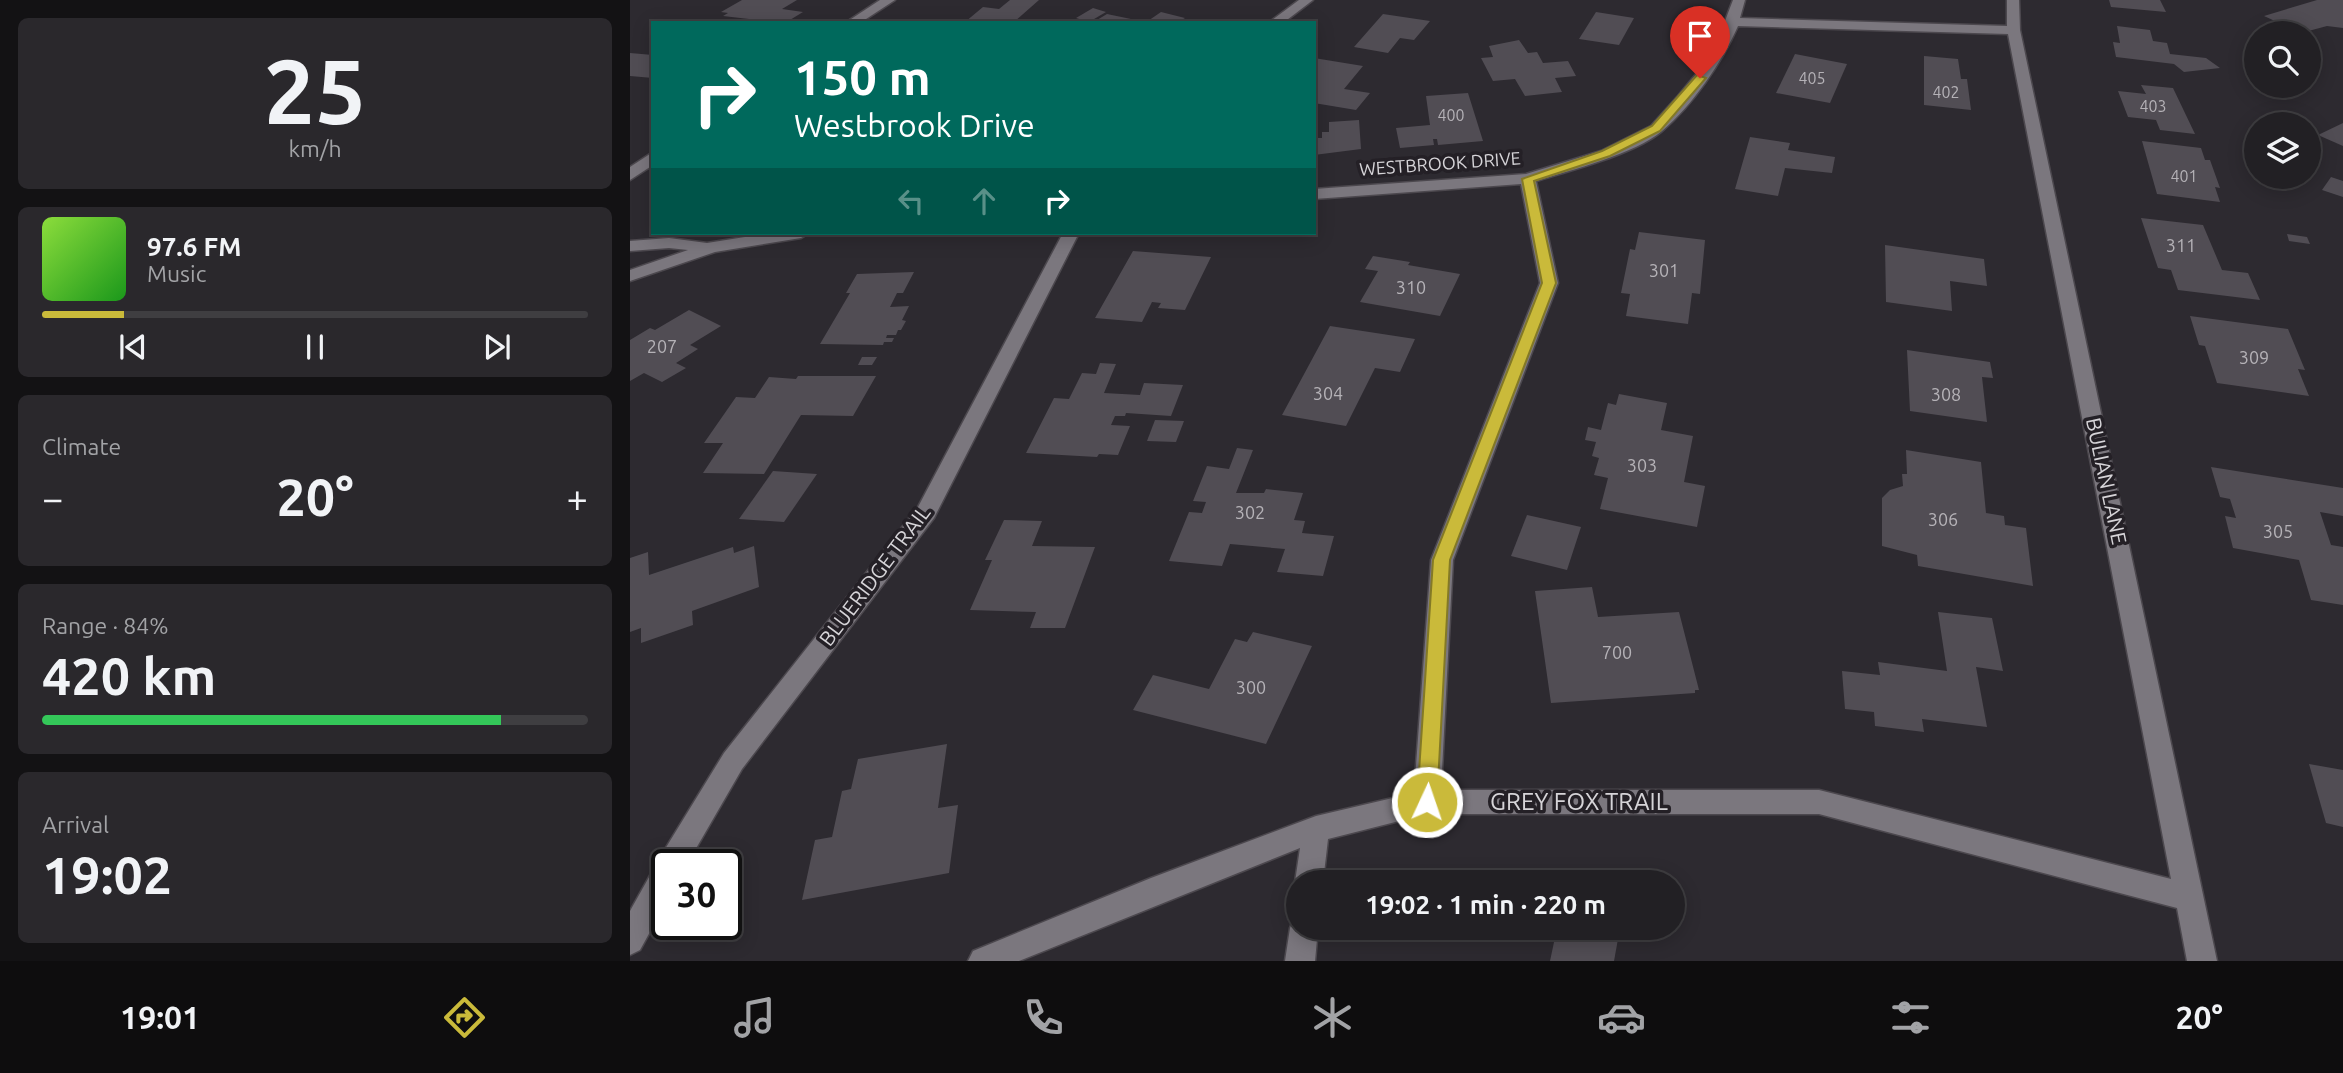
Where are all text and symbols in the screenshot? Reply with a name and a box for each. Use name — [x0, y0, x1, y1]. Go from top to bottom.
pin — [1670, 6, 1730, 78]
icon: arrive — [1681, 17, 1719, 55]
map controls — [2244, 21, 2321, 189]
button: search — [2244, 21, 2321, 98]
text: 25 — [264, 39, 366, 141]
icon: right — [679, 49, 770, 140]
text: 150 m — [794, 49, 931, 104]
house number: 405 — [1798, 69, 1826, 87]
house number: 402 — [1932, 83, 1960, 101]
house number: 403 — [2139, 97, 2167, 115]
house number: 400 — [1437, 106, 1465, 124]
text: Westbrook Drive — [794, 107, 1035, 143]
button: layers — [2244, 112, 2321, 189]
text: km/h — [288, 136, 342, 161]
street label: WESTBROOK DRIVE — [1359, 147, 1521, 179]
house number: 401 — [2170, 167, 2198, 185]
icon: left — [892, 182, 930, 220]
icon: ahead — [965, 182, 1003, 220]
icon: right — [1038, 182, 1076, 220]
text: 97.6 FM — [147, 232, 241, 261]
house number: 311 — [2166, 235, 2196, 255]
house number: 301 — [1649, 260, 1679, 280]
text: Music — [147, 261, 206, 286]
house number: 310 — [1396, 277, 1426, 297]
icon: previous — [114, 328, 152, 366]
icon: pause — [296, 328, 334, 366]
icon: next — [478, 328, 516, 366]
house number: 207 — [647, 336, 677, 356]
house number: 309 — [2239, 347, 2269, 367]
house number: 304 — [1313, 383, 1343, 403]
house number: 308 — [1931, 384, 1961, 404]
street label: BULIAN LANE — [2082, 415, 2132, 546]
text: Climate — [42, 434, 121, 459]
house number: 303 — [1627, 455, 1657, 475]
text: 20° — [276, 468, 354, 526]
text: − — [42, 477, 63, 519]
text: + — [567, 477, 588, 519]
street label: BLUERIDGE TRAIL — [814, 500, 935, 650]
house number: 302 — [1235, 502, 1265, 522]
house number: 306 — [1928, 509, 1958, 529]
house number: 305 — [2263, 521, 2293, 541]
text: Range · 84% — [42, 613, 169, 638]
house number: 700 — [1602, 642, 1632, 662]
text: 420 km — [42, 647, 216, 705]
house number: 300 — [1236, 677, 1266, 697]
position arrow — [1390, 765, 1464, 839]
street label: GREY FOX TRAIL — [1490, 788, 1668, 815]
text: Arrival — [42, 812, 109, 837]
text: 19:02 — [42, 846, 172, 904]
speed limit sign: 30 — [651, 849, 742, 940]
text: 19:02 · 1 min · 220 m — [1365, 890, 1606, 919]
icon: directions — [440, 993, 489, 1042]
icon: music — [730, 993, 779, 1042]
icon: phone — [1019, 993, 1068, 1042]
icon: climate — [1308, 993, 1357, 1042]
icon: car — [1597, 993, 1646, 1042]
icon: filters — [1886, 993, 1935, 1042]
text: 19:01 — [120, 999, 200, 1035]
text: 20° — [2175, 999, 2223, 1035]

